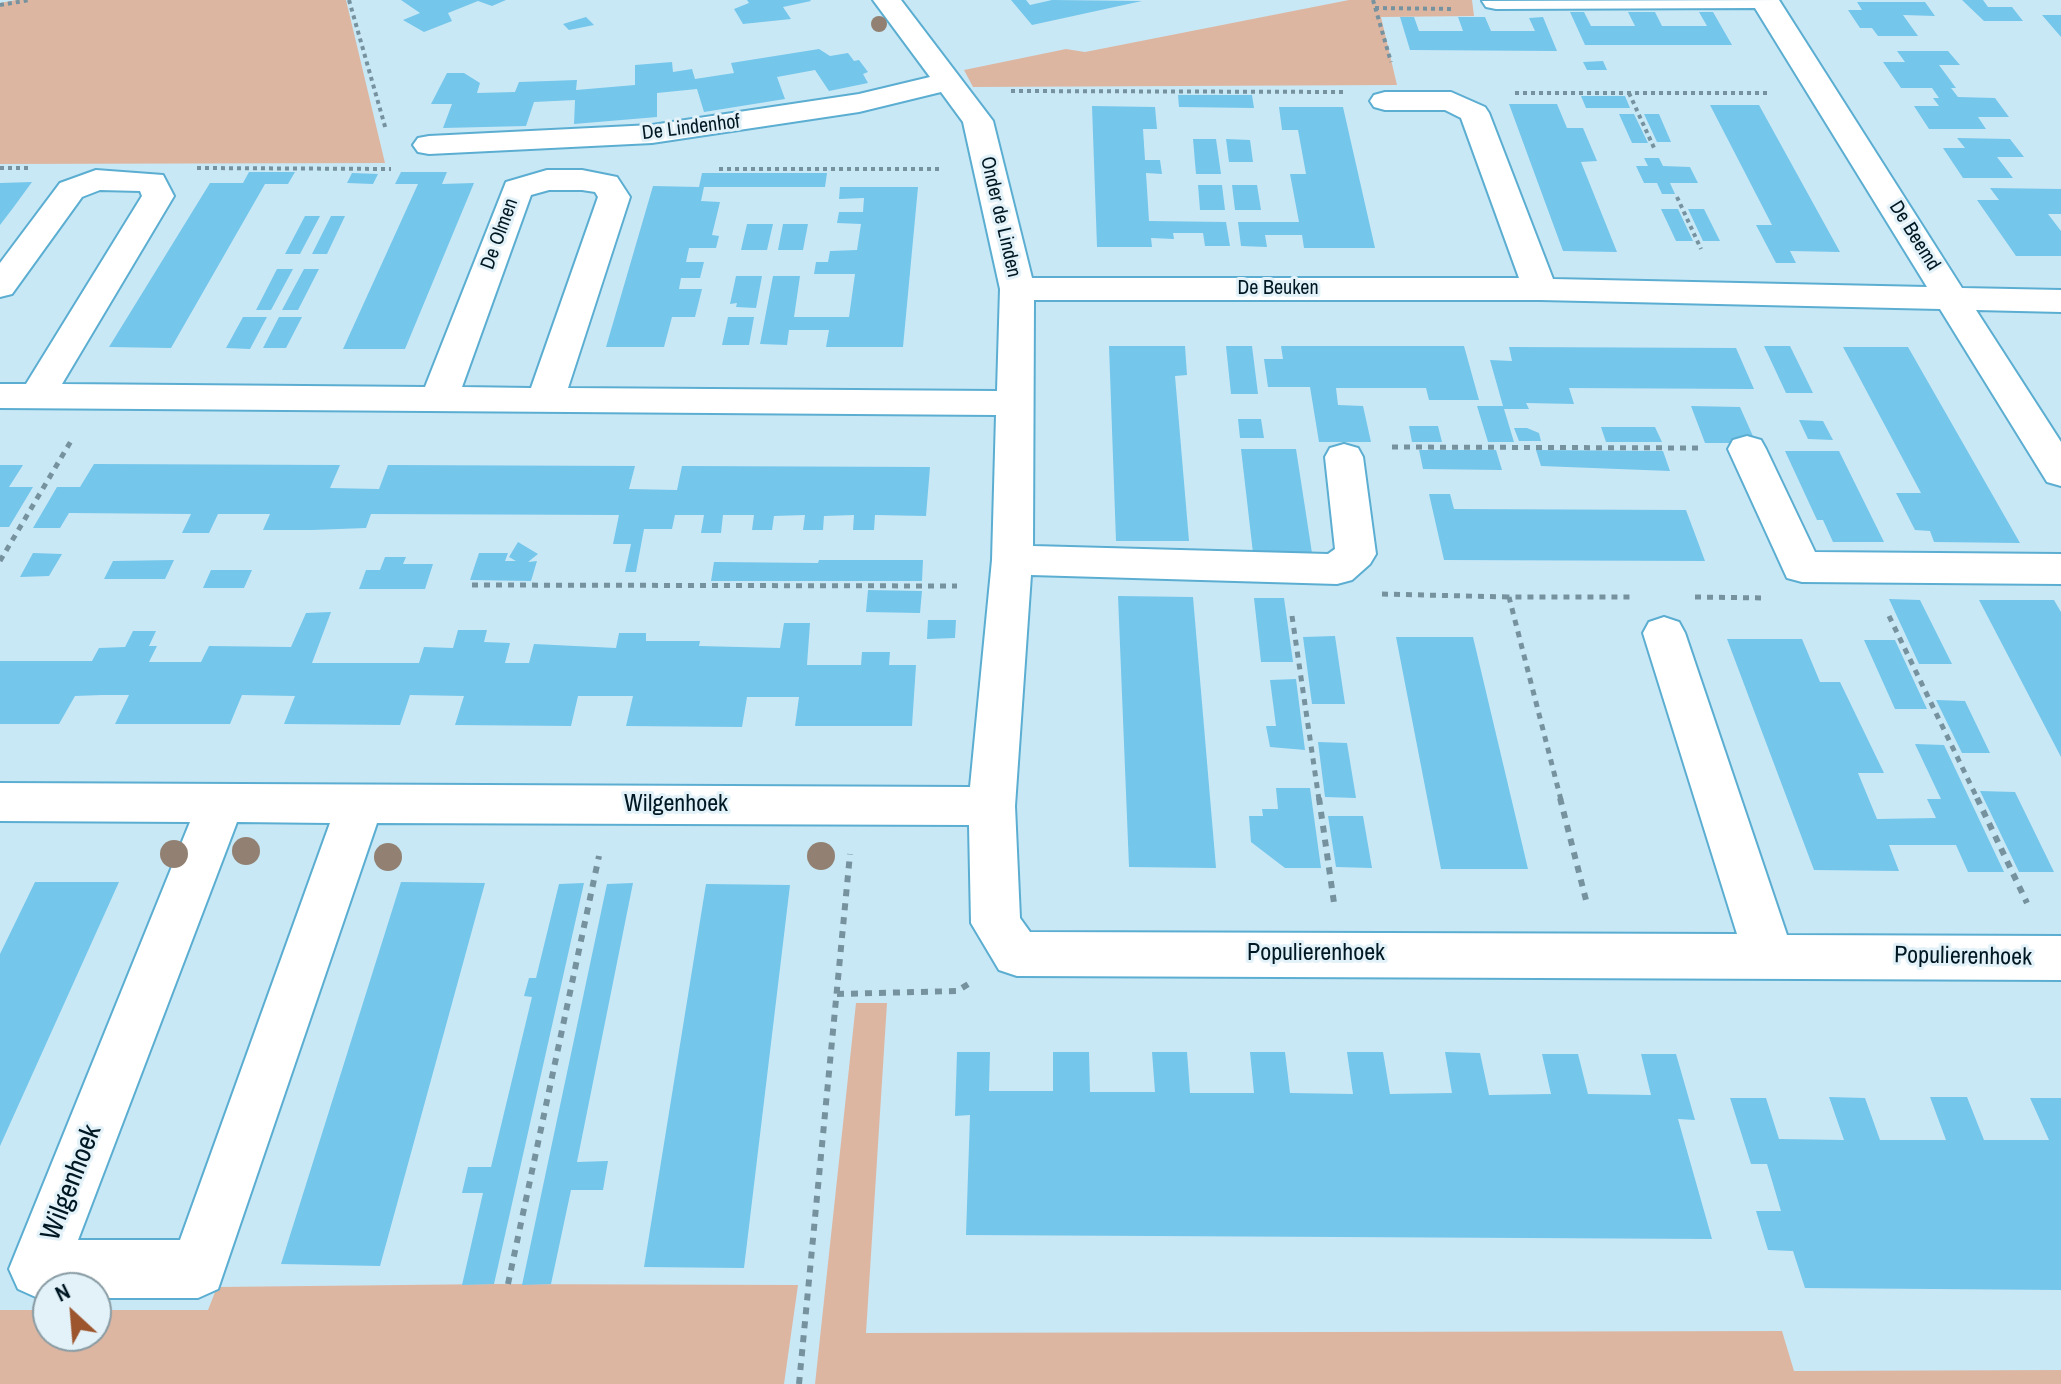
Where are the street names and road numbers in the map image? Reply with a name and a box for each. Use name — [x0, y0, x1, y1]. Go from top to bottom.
street label: De Lindenhof — [641, 110, 741, 146]
street label: Onder de Linden — [974, 154, 1026, 280]
street label: De Olmen — [476, 195, 524, 273]
street label: De Beemd — [1883, 197, 1945, 275]
street label: De Beuken — [1237, 277, 1319, 301]
street label: Wilgenhoek — [624, 791, 728, 819]
street label: Populierenhoek — [1247, 940, 1385, 968]
street label: Populierenhoek — [1894, 941, 2032, 973]
street label: Wilgenhoek — [35, 1120, 109, 1246]

